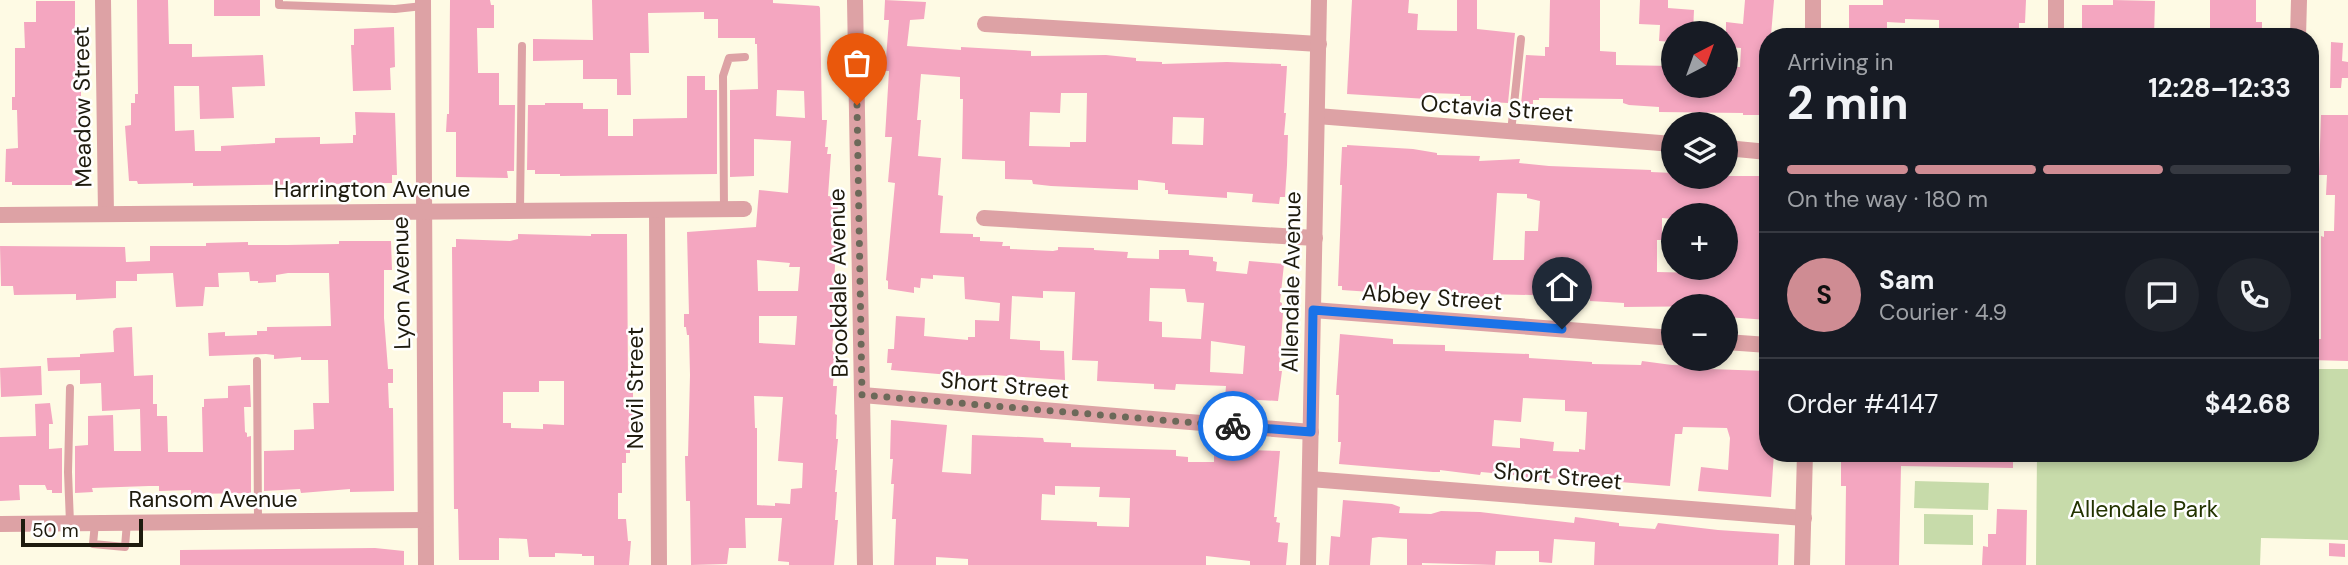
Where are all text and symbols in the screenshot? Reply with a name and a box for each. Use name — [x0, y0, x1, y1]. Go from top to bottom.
north arrow — [1661, 21, 1738, 98]
map controls — [1661, 21, 1738, 371]
street label: Meadow Street — [66, 26, 98, 188]
pin — [827, 33, 887, 105]
icon: bag — [838, 44, 876, 82]
text: Arriving in — [1787, 47, 1893, 77]
text: 12:28–12:33 — [2148, 71, 2291, 105]
text: 2 min — [1787, 73, 1909, 133]
street label: Octavia Street — [1420, 88, 1574, 128]
button: layers — [1661, 112, 1738, 189]
street label: Harrington Avenue — [274, 174, 470, 204]
text: On the way · 180 m — [1787, 184, 1988, 214]
street label: Brookdale Avenue — [821, 188, 855, 378]
street label: Allendale Avenue — [1274, 191, 1308, 373]
button: + — [1661, 203, 1738, 280]
street label: Lyon Avenue — [385, 216, 417, 350]
pin — [1532, 257, 1592, 329]
button: chat — [2125, 258, 2199, 332]
button: phone — [2217, 258, 2291, 332]
text: Sam — [1879, 263, 1934, 297]
icon: home — [1543, 268, 1581, 306]
street label: Abbey Street — [1361, 277, 1503, 317]
text: S — [1816, 278, 1832, 312]
button: − — [1661, 294, 1738, 371]
text: Courier · 4.9 — [1879, 297, 2007, 327]
street label: Nevil Street — [620, 327, 650, 449]
street label: Short Street — [939, 364, 1071, 406]
text: Order #4147 — [1787, 387, 1938, 421]
text: $42.68 — [2205, 387, 2291, 421]
courier — [1198, 391, 1268, 461]
icon: bike — [1214, 407, 1252, 445]
street label: Short Street — [1492, 455, 1624, 497]
street label: Ransom Avenue — [128, 484, 298, 514]
park label: Allendale Park — [2070, 494, 2219, 524]
scale bar — [21, 516, 144, 548]
text: 50 m — [32, 518, 79, 543]

